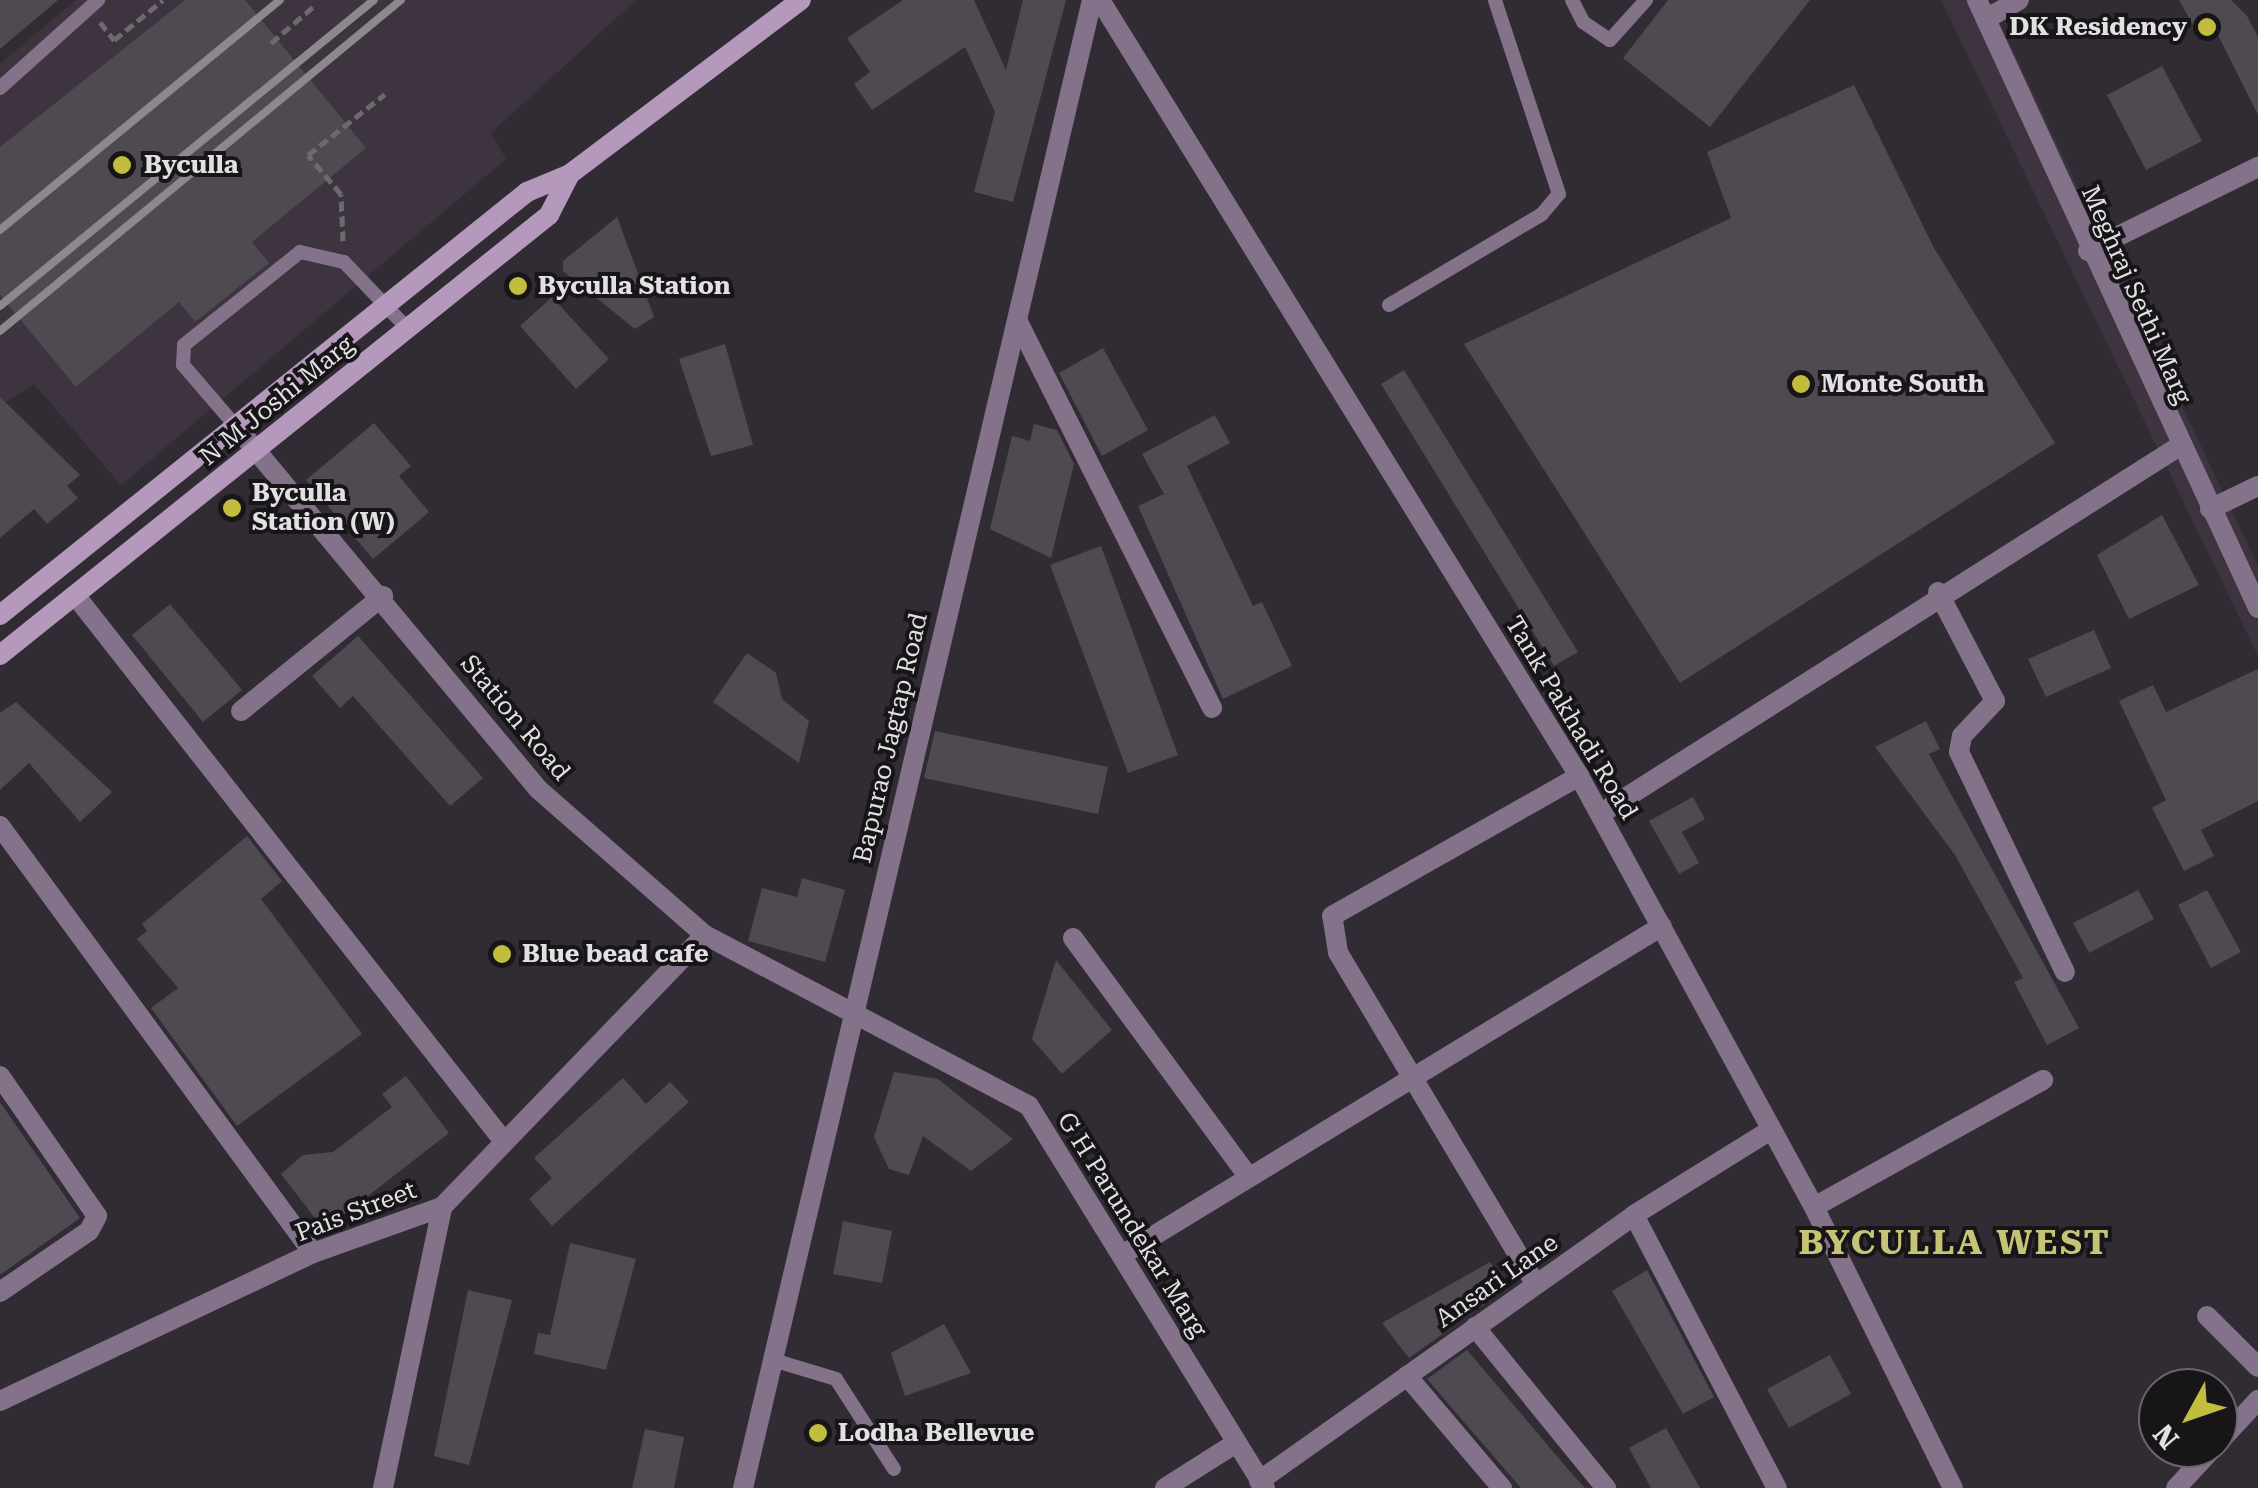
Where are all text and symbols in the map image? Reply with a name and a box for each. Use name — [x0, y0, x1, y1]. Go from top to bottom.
place label: DK Residency — [2009, 12, 2187, 42]
marker: DK Residency — [2196, 16, 2218, 38]
place label: Byculla — [144, 150, 238, 180]
marker: Byculla — [109, 152, 135, 178]
street label: Meghraj Sethi Marg — [2074, 181, 2198, 409]
place label: Byculla Station — [538, 271, 731, 301]
marker: Byculla Station — [507, 275, 529, 297]
street label: N M Joshi Marg — [194, 330, 360, 472]
place label: Monte South — [1821, 369, 1984, 399]
marker: Monte South — [1790, 373, 1812, 395]
place label: Byculla Station (W) — [252, 479, 395, 538]
marker: Byculla Station (W) — [221, 497, 243, 519]
street label: Bapurao Jagtap Road — [848, 610, 934, 866]
street label: Tank Pakhadi Road — [1498, 611, 1644, 825]
street label: Station Road — [454, 649, 576, 787]
place label: Blue bead cafe — [522, 939, 709, 969]
marker: Blue bead cafe — [491, 943, 513, 965]
street label: G H Parundekar Marg — [1050, 1107, 1214, 1343]
street label: Pais Street — [291, 1175, 421, 1249]
district label: BYCULLA WEST — [1799, 1222, 2111, 1264]
street label: Ansari Lane — [1430, 1228, 1564, 1334]
north arrow — [2138, 1368, 2238, 1468]
text: N — [2147, 1417, 2186, 1455]
place label: Lodha Bellevue — [838, 1418, 1034, 1448]
marker: Lodha Bellevue — [807, 1422, 829, 1444]

